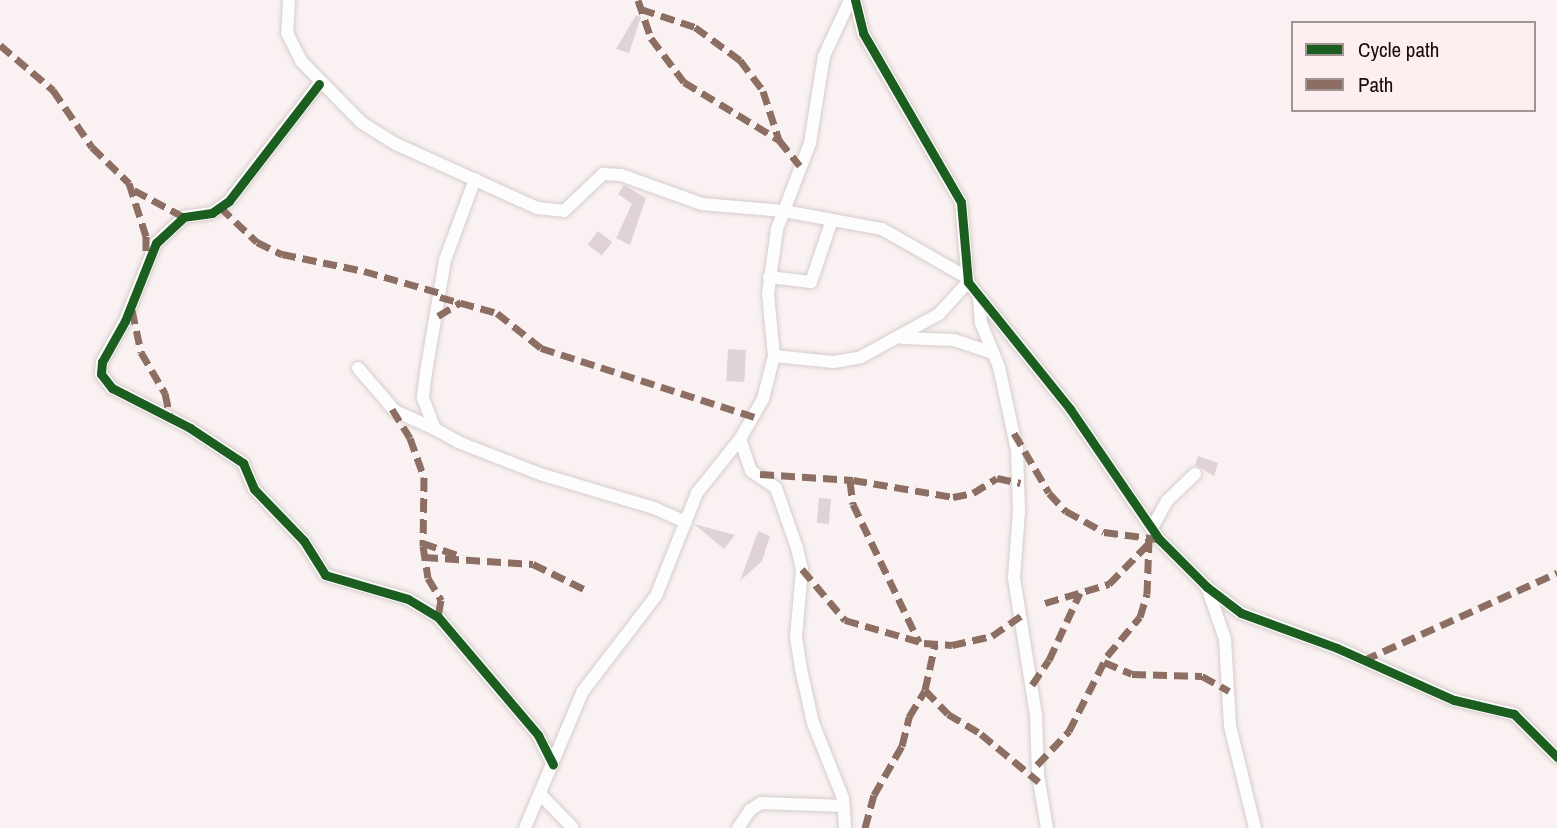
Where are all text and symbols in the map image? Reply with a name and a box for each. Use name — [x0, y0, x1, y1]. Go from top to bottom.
legend — [1291, 21, 1536, 112]
text: Cycle path — [1358, 35, 1439, 64]
text: Path — [1358, 70, 1393, 99]

